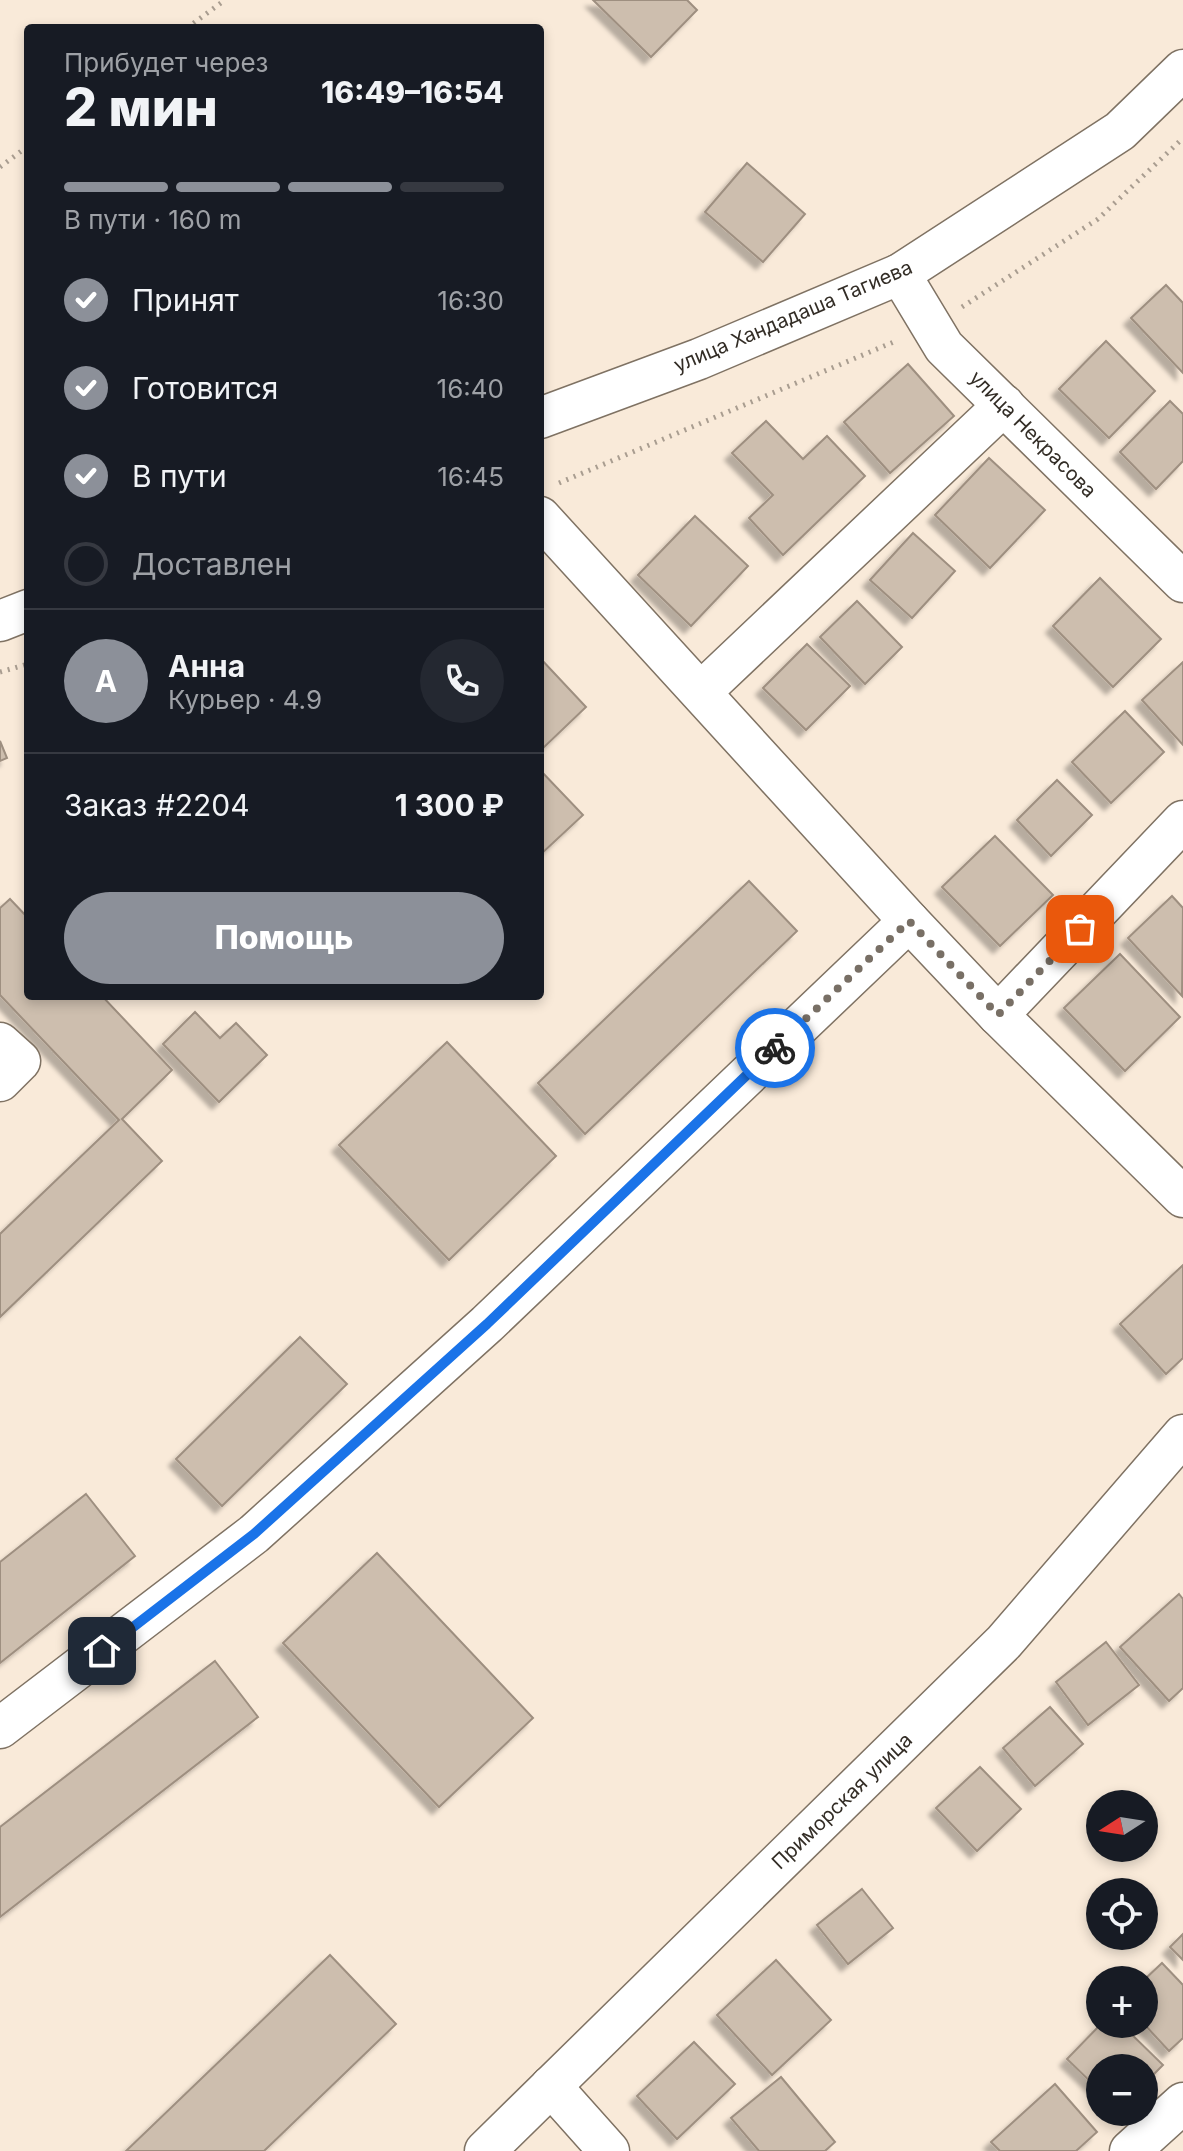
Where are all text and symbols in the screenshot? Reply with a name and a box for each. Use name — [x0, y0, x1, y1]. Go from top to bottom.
text: Прибудет через — [64, 47, 268, 78]
text: 16:49–16:54 — [321, 74, 504, 110]
text: 2 мин — [64, 76, 218, 139]
text: В пути · 160 m — [64, 204, 241, 235]
street label: улица Хандадаша Тагиева — [670, 255, 916, 377]
icon: check — [64, 278, 108, 322]
text: Принят — [132, 282, 239, 318]
text: 16:30 — [437, 285, 504, 316]
icon: check — [64, 366, 108, 410]
street label: улица Некрасова — [965, 366, 1101, 502]
text: Готовится — [132, 370, 278, 406]
text: 16:40 — [437, 373, 504, 404]
icon: check — [64, 454, 108, 498]
text: В пути — [132, 458, 227, 494]
text: 16:45 — [437, 461, 504, 492]
text: Доставлен — [132, 546, 292, 582]
button: phone — [420, 639, 504, 723]
text: Анна — [168, 648, 245, 684]
text: А — [95, 663, 117, 699]
text: Курьер · 4.9 — [168, 684, 322, 715]
text: Заказ #2204 — [64, 787, 250, 823]
text: 1 300 ₽ — [395, 787, 504, 823]
button: Помощь — [64, 892, 504, 984]
pin — [1046, 895, 1114, 963]
icon: bag — [1058, 907, 1102, 951]
courier — [735, 1008, 815, 1088]
icon: bike — [753, 1026, 797, 1070]
pin — [68, 1617, 136, 1685]
icon: home — [80, 1629, 124, 1673]
street label: Приморская улица — [767, 1728, 917, 1874]
north arrow — [1086, 1790, 1158, 1862]
map controls — [1086, 1790, 1158, 2126]
button: locate — [1086, 1878, 1158, 1950]
button: + — [1086, 1966, 1158, 2038]
button: − — [1086, 2054, 1158, 2126]

